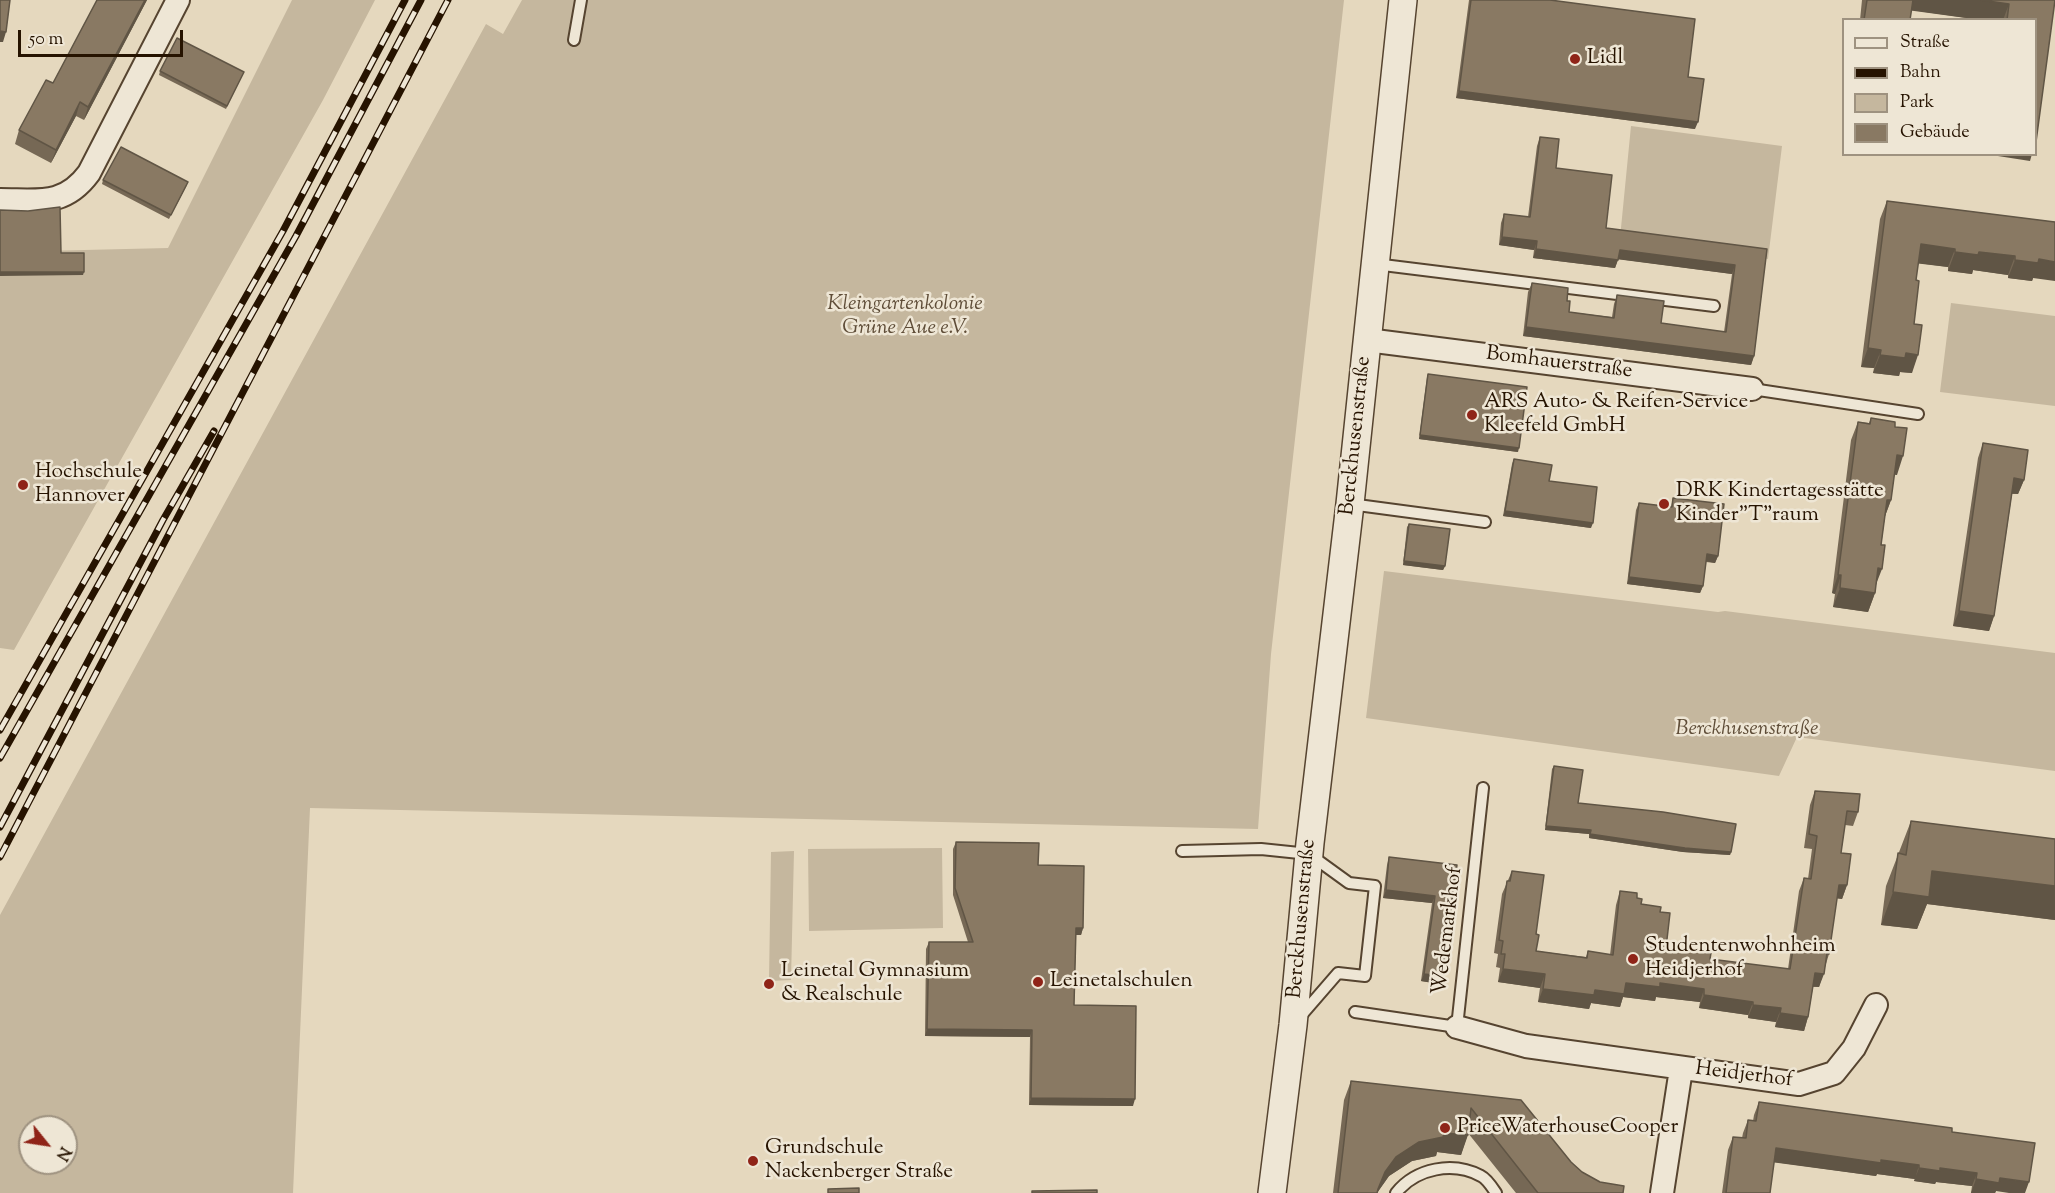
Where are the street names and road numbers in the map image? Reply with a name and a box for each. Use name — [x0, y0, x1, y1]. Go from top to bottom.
street label: Bomhauerstraße — [1484, 343, 1634, 385]
street label: Berckhusenstraße — [1336, 355, 1378, 517]
street label: Berckhusenstraße — [1283, 838, 1323, 1000]
street label: Wedemarkhof — [1429, 865, 1469, 997]
street label: Heidjerhof — [1694, 1058, 1794, 1094]

